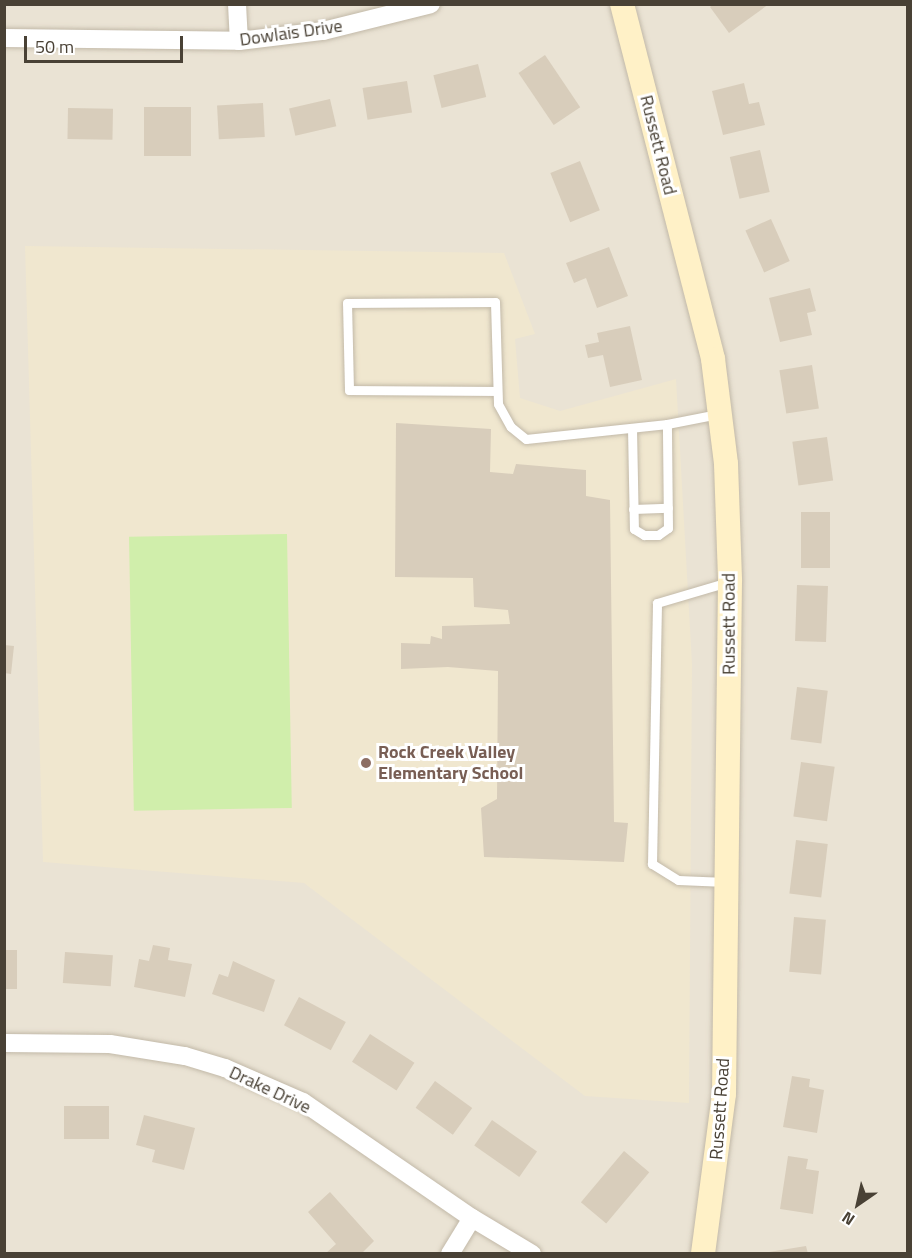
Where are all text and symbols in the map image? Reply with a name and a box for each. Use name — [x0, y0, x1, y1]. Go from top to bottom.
street label: Dowlais Drive — [238, 15, 344, 51]
scale bar — [27, 24, 186, 62]
text: 50 m — [35, 33, 74, 60]
street label: Russett Road — [635, 93, 681, 197]
street label: Russett Road — [718, 573, 740, 675]
place label: Rock Creek Valley Elementary School — [378, 742, 523, 784]
marker: Rock Creek Valley Elementary School — [359, 756, 373, 770]
street label: Russett Road — [706, 1057, 734, 1161]
street label: Drake Drive — [226, 1062, 314, 1118]
north arrow — [828, 1174, 888, 1234]
text: N — [837, 1206, 859, 1232]

